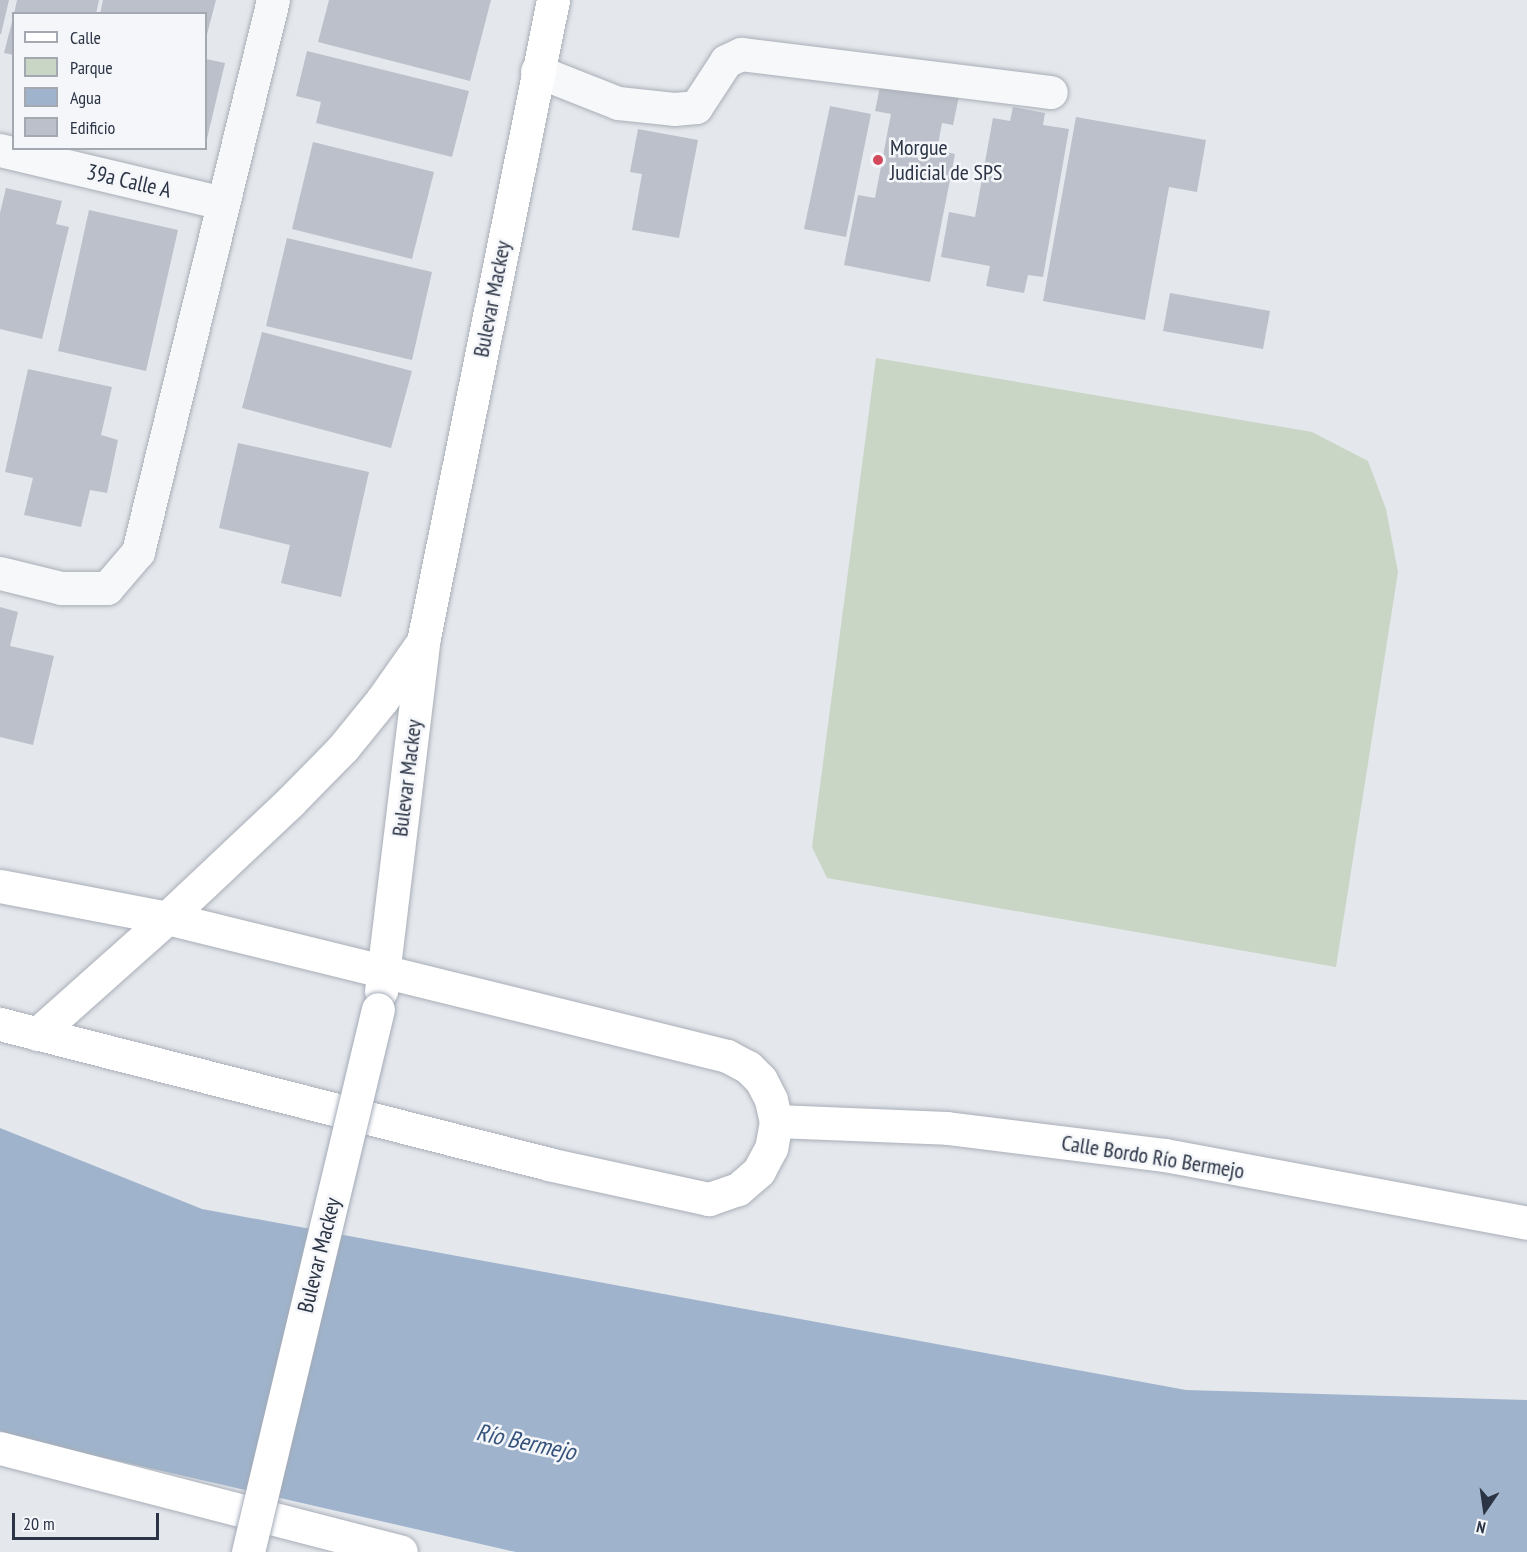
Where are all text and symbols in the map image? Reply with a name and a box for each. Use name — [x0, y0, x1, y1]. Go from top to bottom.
legend — [12, 12, 207, 150]
text: Calle — [70, 26, 101, 49]
text: Parque — [70, 56, 113, 79]
text: Agua — [70, 86, 101, 109]
text: Edificio — [70, 116, 115, 139]
place label: Morgue Judicial de SPS — [890, 134, 1002, 186]
marker: Morgue Judicial de SPS — [871, 153, 885, 167]
street label: 39a Calle A — [84, 158, 174, 204]
street label: Bulevar Mackey — [468, 239, 516, 359]
street label: Bulevar Mackey — [387, 718, 427, 838]
street label: Calle Bordo Río Bermejo — [1060, 1130, 1246, 1184]
street label: Bulevar Mackey — [292, 1195, 346, 1315]
water label: Río Bermejo — [474, 1417, 578, 1467]
north arrow — [1455, 1480, 1515, 1540]
scale bar — [15, 1501, 162, 1539]
text: 20 m — [23, 1512, 55, 1535]
text: N — [1474, 1517, 1487, 1538]

